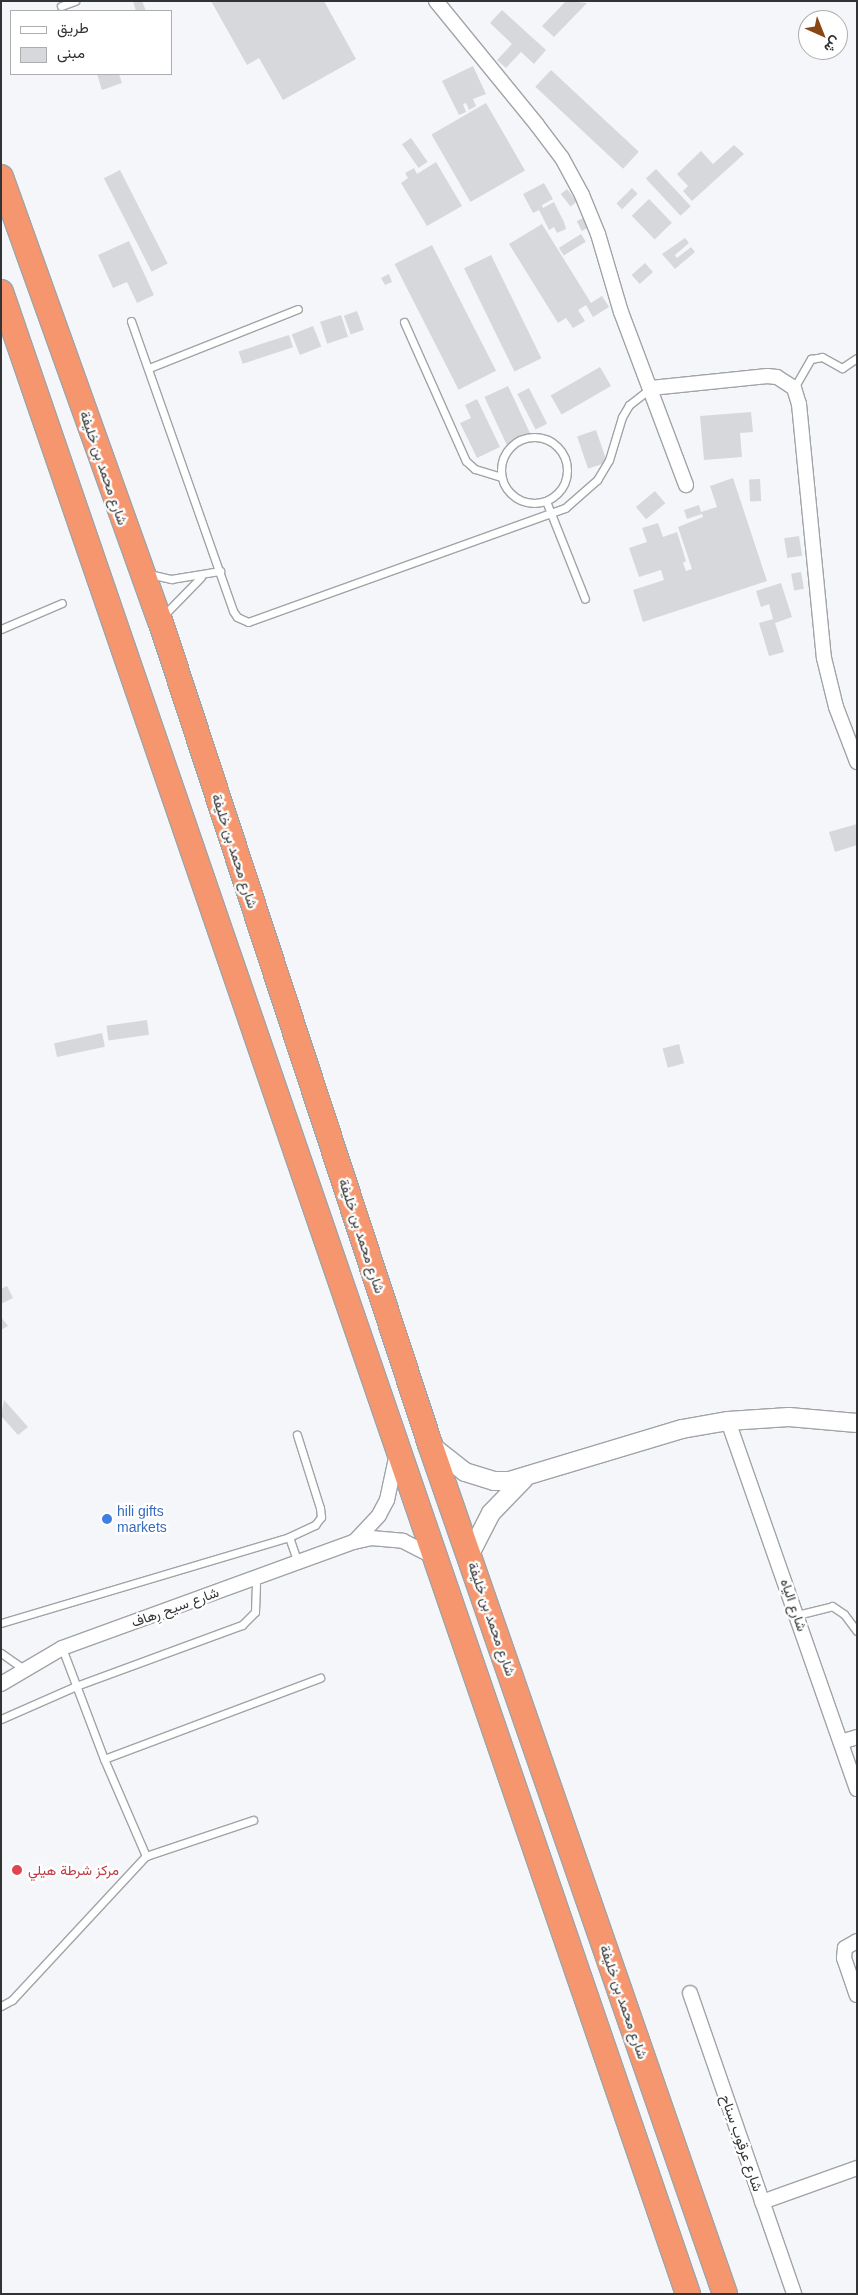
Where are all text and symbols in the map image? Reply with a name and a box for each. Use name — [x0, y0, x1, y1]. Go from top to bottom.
legend — [10, 10, 172, 75]
north arrow — [798, 10, 848, 60]
text: طريق — [57, 19, 89, 36]
text: ش — [821, 33, 844, 57]
text: مبنى — [57, 44, 85, 61]
street label: شارع محمد بن خليفة — [77, 409, 131, 527]
street label: شارع محمد بن خليفة — [209, 792, 261, 910]
street label: شارع محمد بن خليفة — [336, 1177, 388, 1295]
place label: hili gifts markets — [117, 1503, 167, 1535]
marker: hili gifts markets — [101, 1513, 113, 1525]
street label: شارع محمد بن خليفة — [465, 1560, 519, 1678]
street label: شارع الياه — [777, 1576, 811, 1634]
street label: شارع سيح رِهاف — [129, 1583, 221, 1631]
place label: مركز شرطة هيلي — [28, 1862, 119, 1878]
marker: مركز شرطة هيلي — [10, 1863, 24, 1877]
street label: شارع محمد بن خليفة — [597, 1943, 651, 2061]
street label: شارع عرقوب سِناح — [718, 2092, 766, 2194]

